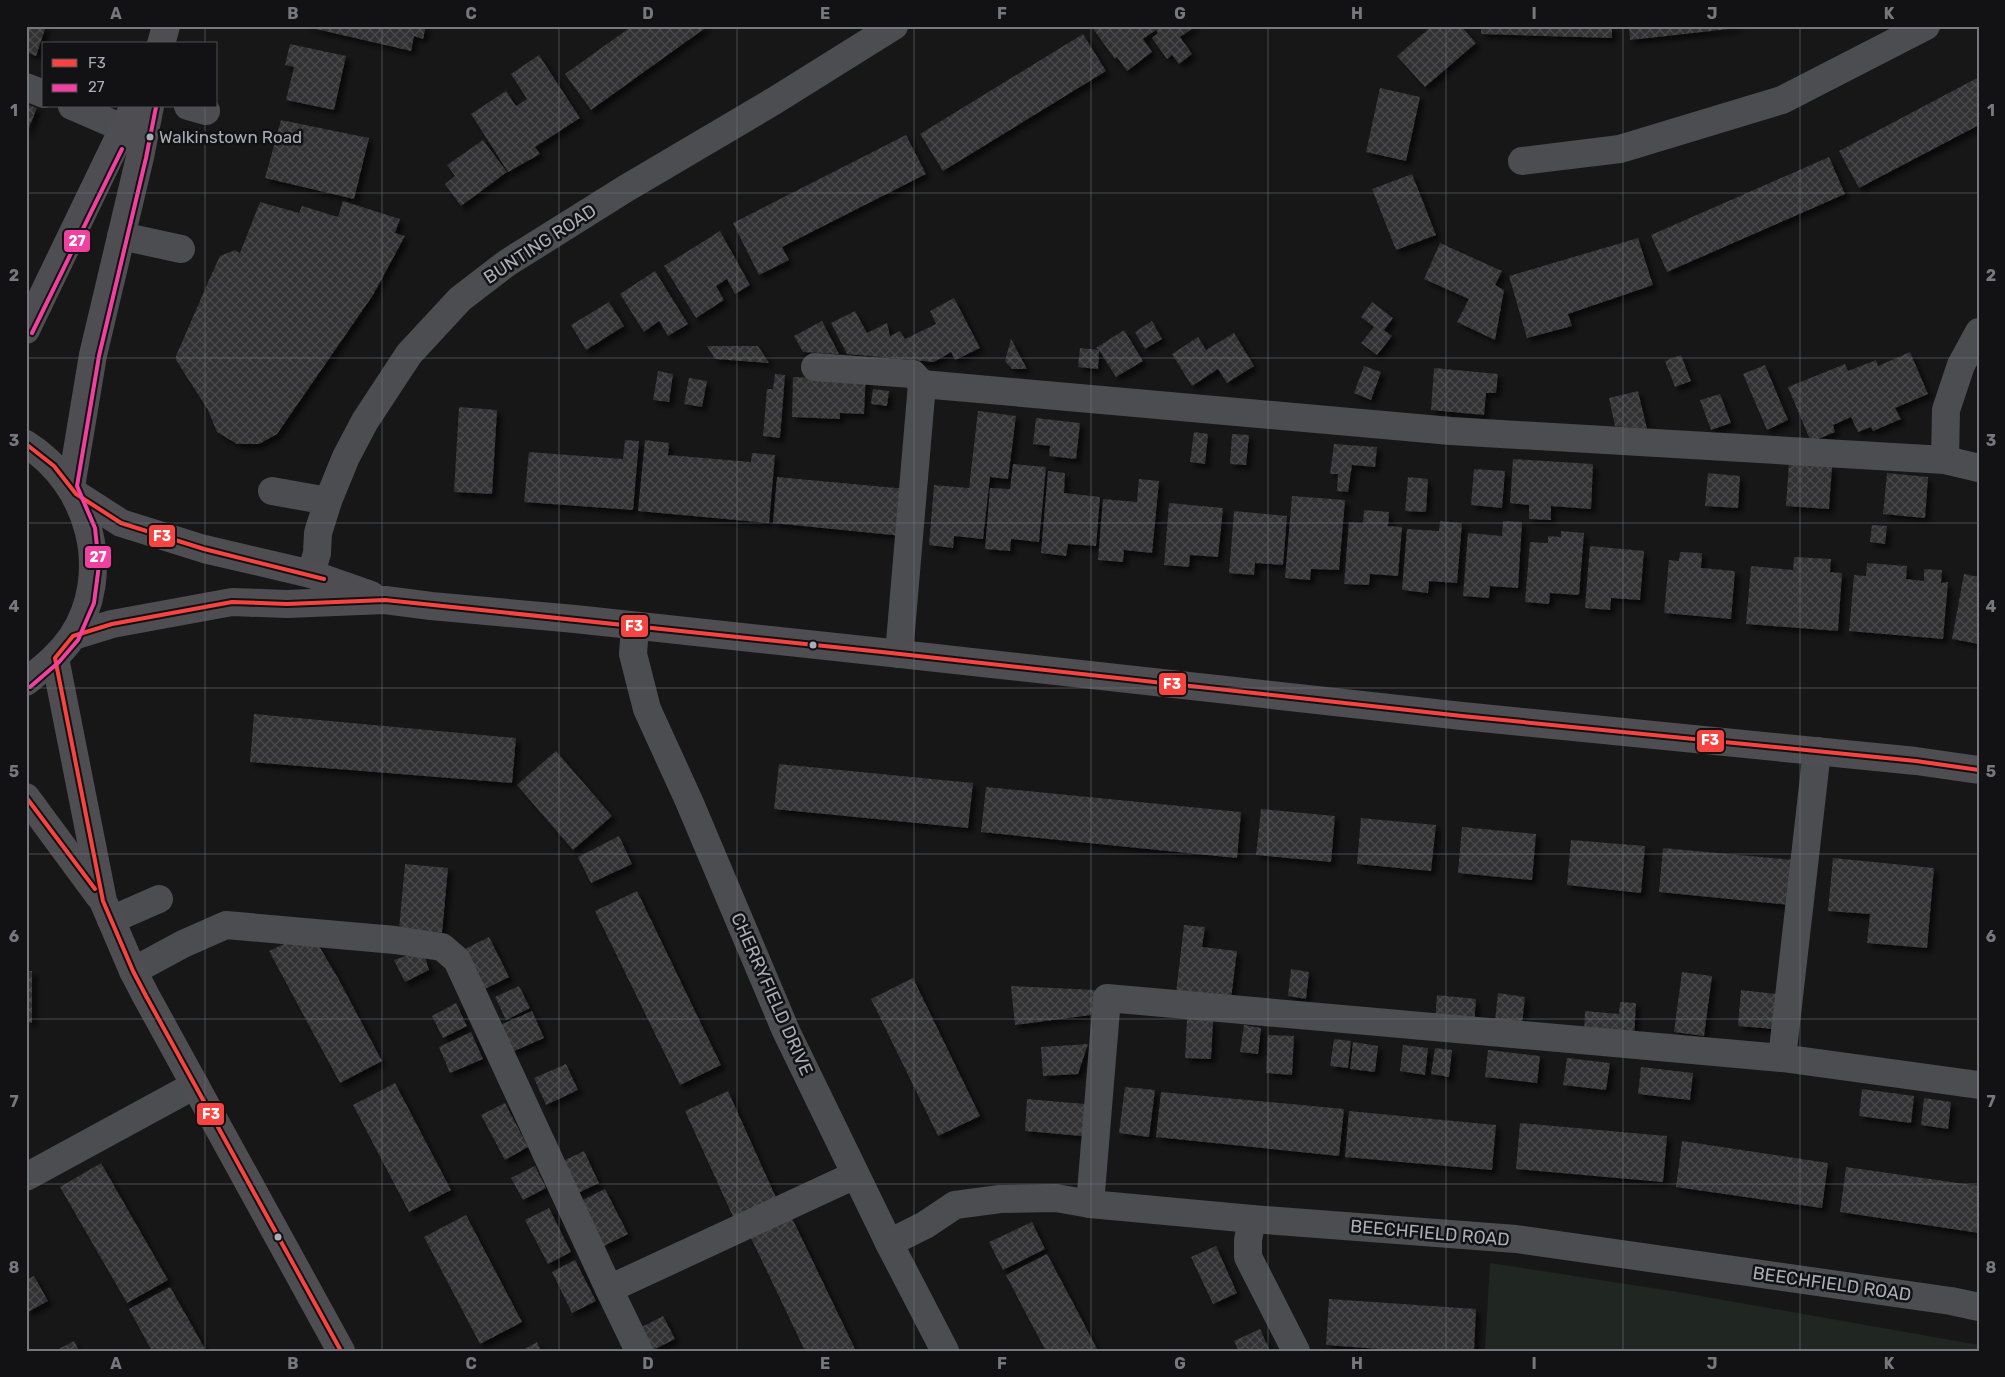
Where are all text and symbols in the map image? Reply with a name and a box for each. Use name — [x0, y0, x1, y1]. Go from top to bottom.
text: A — [110, 4, 122, 23]
text: B — [287, 4, 299, 23]
text: C — [465, 4, 477, 23]
text: D — [642, 4, 654, 23]
text: E — [820, 4, 830, 23]
text: F — [997, 4, 1007, 23]
text: G — [1174, 4, 1186, 23]
text: H — [1351, 4, 1363, 23]
text: I — [1531, 4, 1537, 23]
text: J — [1707, 4, 1717, 23]
text: K — [1884, 4, 1895, 23]
legend — [42, 42, 218, 108]
text: F3 — [88, 54, 106, 72]
text: 27 — [88, 78, 105, 96]
text: 1 — [10, 101, 18, 120]
text: 1 — [1987, 101, 1995, 120]
place label: Walkinstown Road — [159, 127, 302, 147]
marker: Walkinstown Road — [145, 132, 155, 142]
street label: BUNTING ROAD — [480, 199, 600, 289]
line badge: 27 — [63, 229, 91, 253]
text: 27 — [68, 233, 86, 250]
text: 2 — [9, 266, 19, 285]
text: 2 — [1986, 266, 1996, 285]
text: 3 — [9, 431, 19, 450]
text: 3 — [1986, 431, 1996, 450]
line badge: F3 — [148, 524, 176, 548]
text: F3 — [153, 528, 171, 545]
line badge: 27 — [84, 545, 112, 569]
text: 27 — [89, 549, 107, 566]
text: 4 — [9, 597, 20, 616]
text: 4 — [1986, 597, 1997, 616]
line badge: F3 — [620, 614, 649, 638]
text: F3 — [625, 618, 643, 635]
unlabelled marker — [808, 640, 818, 650]
line badge: F3 — [1158, 672, 1187, 696]
text: F3 — [1163, 676, 1181, 693]
line badge: F3 — [1696, 729, 1725, 753]
text: F3 — [1701, 732, 1719, 749]
text: 5 — [9, 762, 19, 781]
text: 5 — [1986, 762, 1996, 781]
street label: CHERRYFIELD DRIVE — [726, 909, 818, 1079]
text: 6 — [9, 927, 19, 946]
text: 6 — [1986, 927, 1996, 946]
text: 7 — [9, 1092, 19, 1111]
text: 7 — [1986, 1092, 1996, 1111]
line badge: F3 — [196, 1102, 225, 1126]
text: F3 — [202, 1106, 220, 1123]
street label: BEECHFIELD ROAD — [1349, 1215, 1511, 1251]
unlabelled marker — [273, 1232, 283, 1242]
text: 8 — [9, 1258, 20, 1277]
text: 8 — [1986, 1258, 1997, 1277]
street label: BEECHFIELD ROAD — [1751, 1262, 1913, 1306]
text: A — [110, 1354, 122, 1373]
text: B — [287, 1354, 299, 1373]
text: C — [465, 1354, 477, 1373]
text: D — [642, 1354, 654, 1373]
text: E — [820, 1354, 830, 1373]
text: F — [997, 1354, 1007, 1373]
text: G — [1174, 1354, 1186, 1373]
text: H — [1351, 1354, 1363, 1373]
text: I — [1531, 1354, 1537, 1373]
text: J — [1707, 1354, 1717, 1373]
text: K — [1884, 1354, 1895, 1373]

